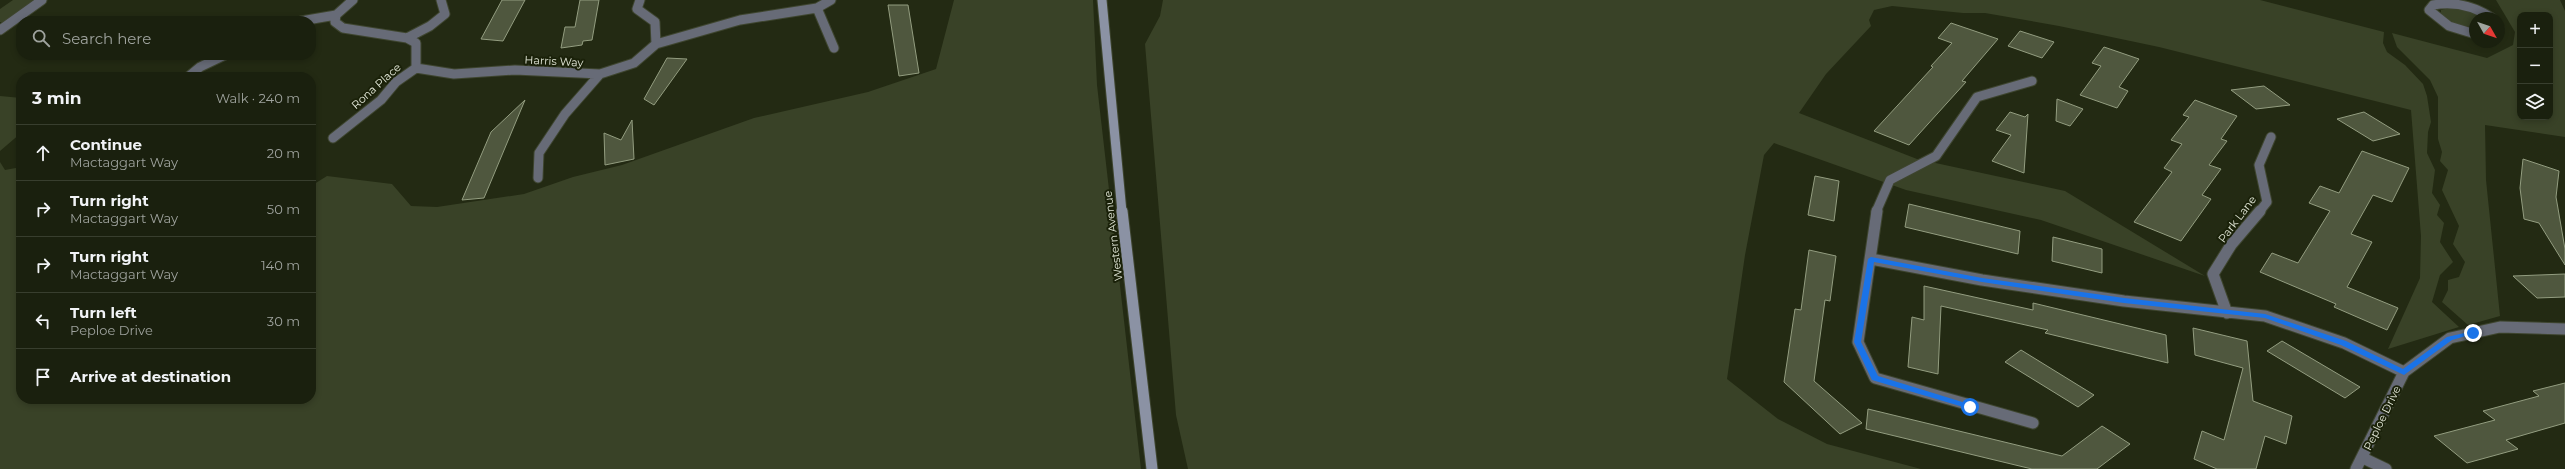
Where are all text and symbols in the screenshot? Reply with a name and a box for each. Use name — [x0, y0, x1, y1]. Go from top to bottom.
north arrow — [2469, 12, 2505, 48]
map controls — [2517, 12, 2553, 120]
button: + — [2517, 12, 2553, 48]
search box — [16, 16, 316, 60]
icon: search — [30, 27, 52, 49]
text: Search here — [62, 29, 151, 48]
button: − — [2517, 48, 2553, 84]
street label: Harris Way — [524, 52, 584, 70]
street label: Rona Place — [348, 60, 404, 112]
button: layers — [2517, 84, 2553, 120]
text: 3 min — [32, 88, 82, 108]
text: Walk · 240 m — [216, 90, 300, 106]
text: Continue — [70, 135, 142, 154]
icon: ahead — [32, 142, 54, 164]
text: 20 m — [267, 145, 300, 161]
text: Mactaggart Way — [70, 154, 178, 170]
street label: Western Avenue — [1100, 190, 1125, 282]
text: Turn right — [70, 191, 149, 210]
street label: Park Lane — [2215, 193, 2259, 245]
icon: right — [32, 198, 54, 220]
text: 50 m — [267, 201, 300, 217]
text: Mactaggart Way — [70, 210, 178, 226]
text: Turn right — [70, 247, 149, 266]
icon: right — [32, 254, 54, 276]
text: 140 m — [261, 257, 300, 273]
text: Mactaggart Way — [70, 266, 178, 282]
text: Turn left — [70, 303, 137, 322]
icon: left — [32, 310, 54, 332]
text: 30 m — [267, 313, 300, 329]
text: Peploe Drive — [70, 322, 153, 338]
route end — [2464, 324, 2482, 342]
icon: arrive — [32, 366, 54, 388]
text: Arrive at destination — [70, 367, 231, 386]
street label: Peploe Drive — [2360, 383, 2404, 453]
route start — [1961, 398, 1979, 416]

